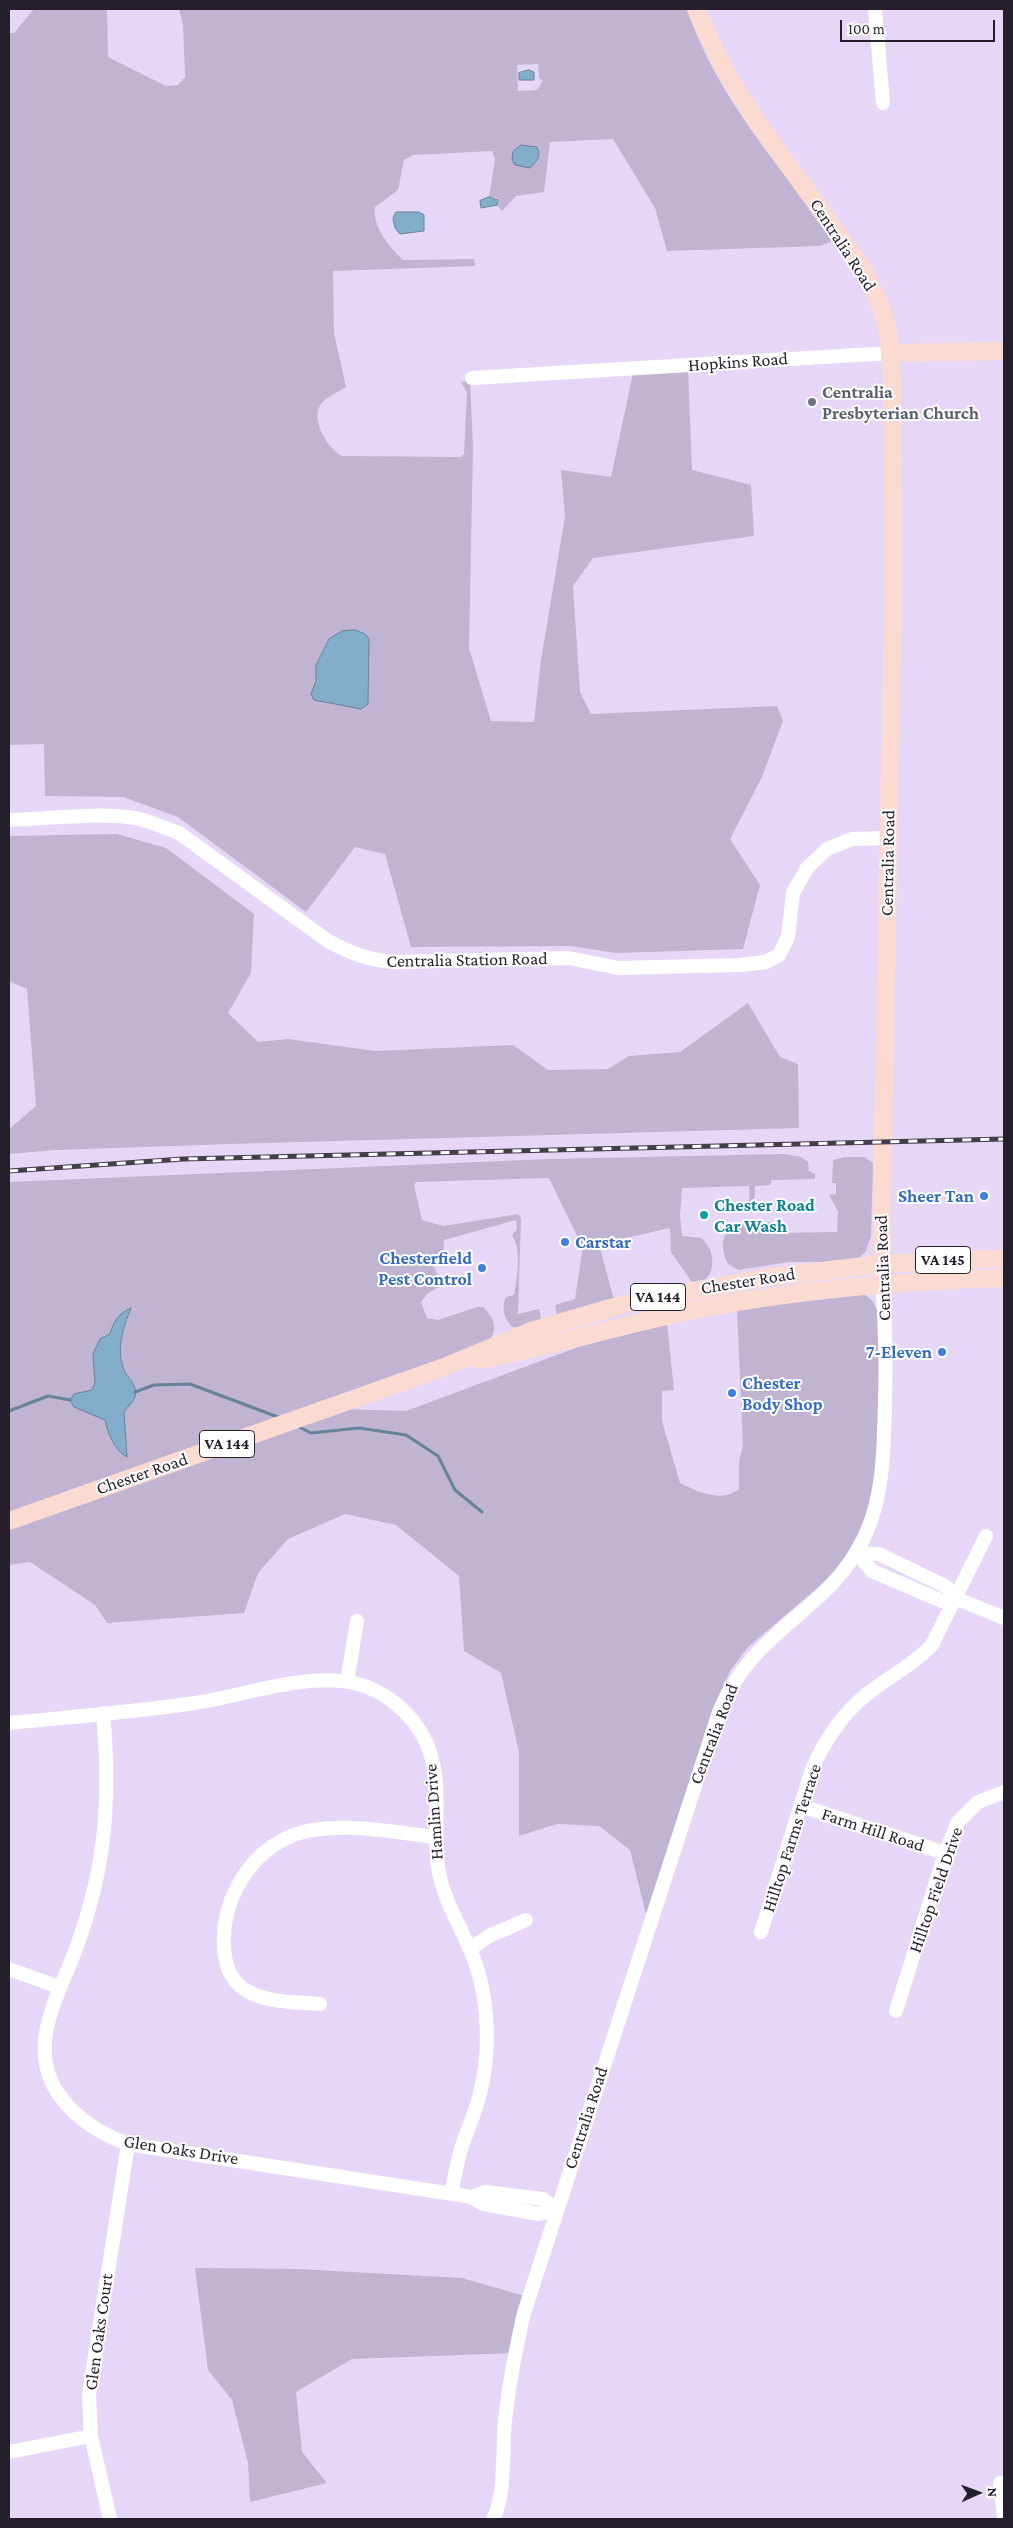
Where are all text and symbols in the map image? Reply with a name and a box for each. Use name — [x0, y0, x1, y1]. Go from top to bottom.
scale bar — [843, 10, 998, 42]
text: 100 m — [848, 21, 885, 37]
street label: Centralia Road — [805, 195, 881, 295]
street label: Hopkins Road — [687, 348, 789, 376]
place label: Centralia Presbyterian Church — [822, 381, 979, 424]
marker: Centralia Presbyterian Church — [806, 396, 818, 408]
street label: Centralia Road — [876, 810, 900, 916]
street label: Centralia Station Road — [386, 948, 548, 972]
place label: Sheer Tan — [898, 1185, 974, 1207]
marker: Sheer Tan — [978, 1190, 990, 1202]
place label: Chester Road Car Wash — [714, 1194, 815, 1236]
marker: Chester Road Car Wash — [698, 1209, 710, 1221]
street label: Centralia Road — [870, 1215, 896, 1321]
place label: Carstar — [575, 1231, 631, 1253]
marker: Carstar — [559, 1236, 571, 1248]
road number: VA 145 — [916, 1246, 970, 1274]
place label: Chesterfield Pest Control — [378, 1247, 472, 1290]
marker: Chesterfield Pest Control — [476, 1262, 488, 1274]
street label: Chester Road — [699, 1263, 797, 1299]
road number: VA 144 — [630, 1284, 686, 1310]
place label: 7-Eleven — [866, 1341, 932, 1363]
marker: 7-Eleven — [936, 1346, 948, 1358]
place label: Chester Body Shop — [742, 1372, 823, 1415]
marker: Chester Body Shop — [726, 1387, 738, 1399]
road number: VA 144 — [200, 1430, 254, 1458]
street label: Chester Road — [93, 1448, 191, 1500]
street label: Centralia Road — [685, 1681, 743, 1787]
street label: Hilltop Farms Terrace — [758, 1761, 826, 1915]
street label: Hamlin Drive — [420, 1763, 448, 1861]
street label: Farm Hill Road — [819, 1803, 927, 1857]
street label: Hilltop Field Drive — [904, 1824, 968, 1956]
street label: Centralia Road — [559, 2064, 613, 2172]
street label: Glen Oaks Drive — [122, 2130, 240, 2170]
street label: Glen Oaks Court — [80, 2272, 118, 2392]
north arrow — [953, 2468, 1003, 2518]
text: N — [985, 2487, 1001, 2498]

